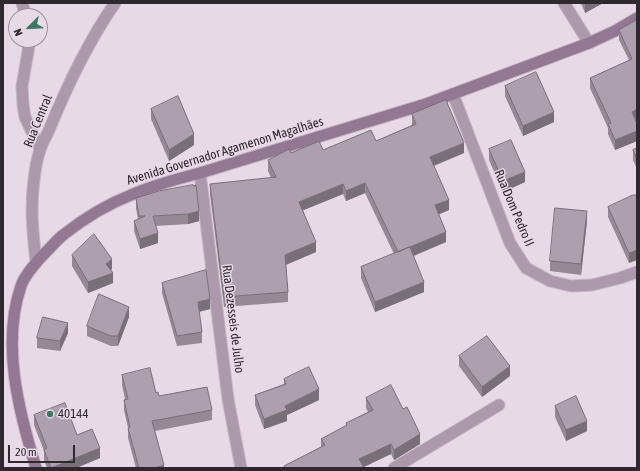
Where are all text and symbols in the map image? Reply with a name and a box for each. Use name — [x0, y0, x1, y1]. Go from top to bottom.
north arrow — [8, 8, 48, 48]
text: N — [11, 27, 25, 38]
street label: Rua Central — [20, 92, 56, 150]
street label: Avenida Governador Agamenon Magalhães — [125, 114, 325, 188]
street label: Rua Dom Pedro II — [491, 167, 537, 249]
street label: Rua Dezesseis de Julho — [219, 264, 247, 374]
place label: 40144 — [58, 406, 89, 422]
marker: 40144 — [45, 409, 55, 419]
scale bar — [10, 437, 77, 463]
text: 20 m — [15, 445, 37, 459]

